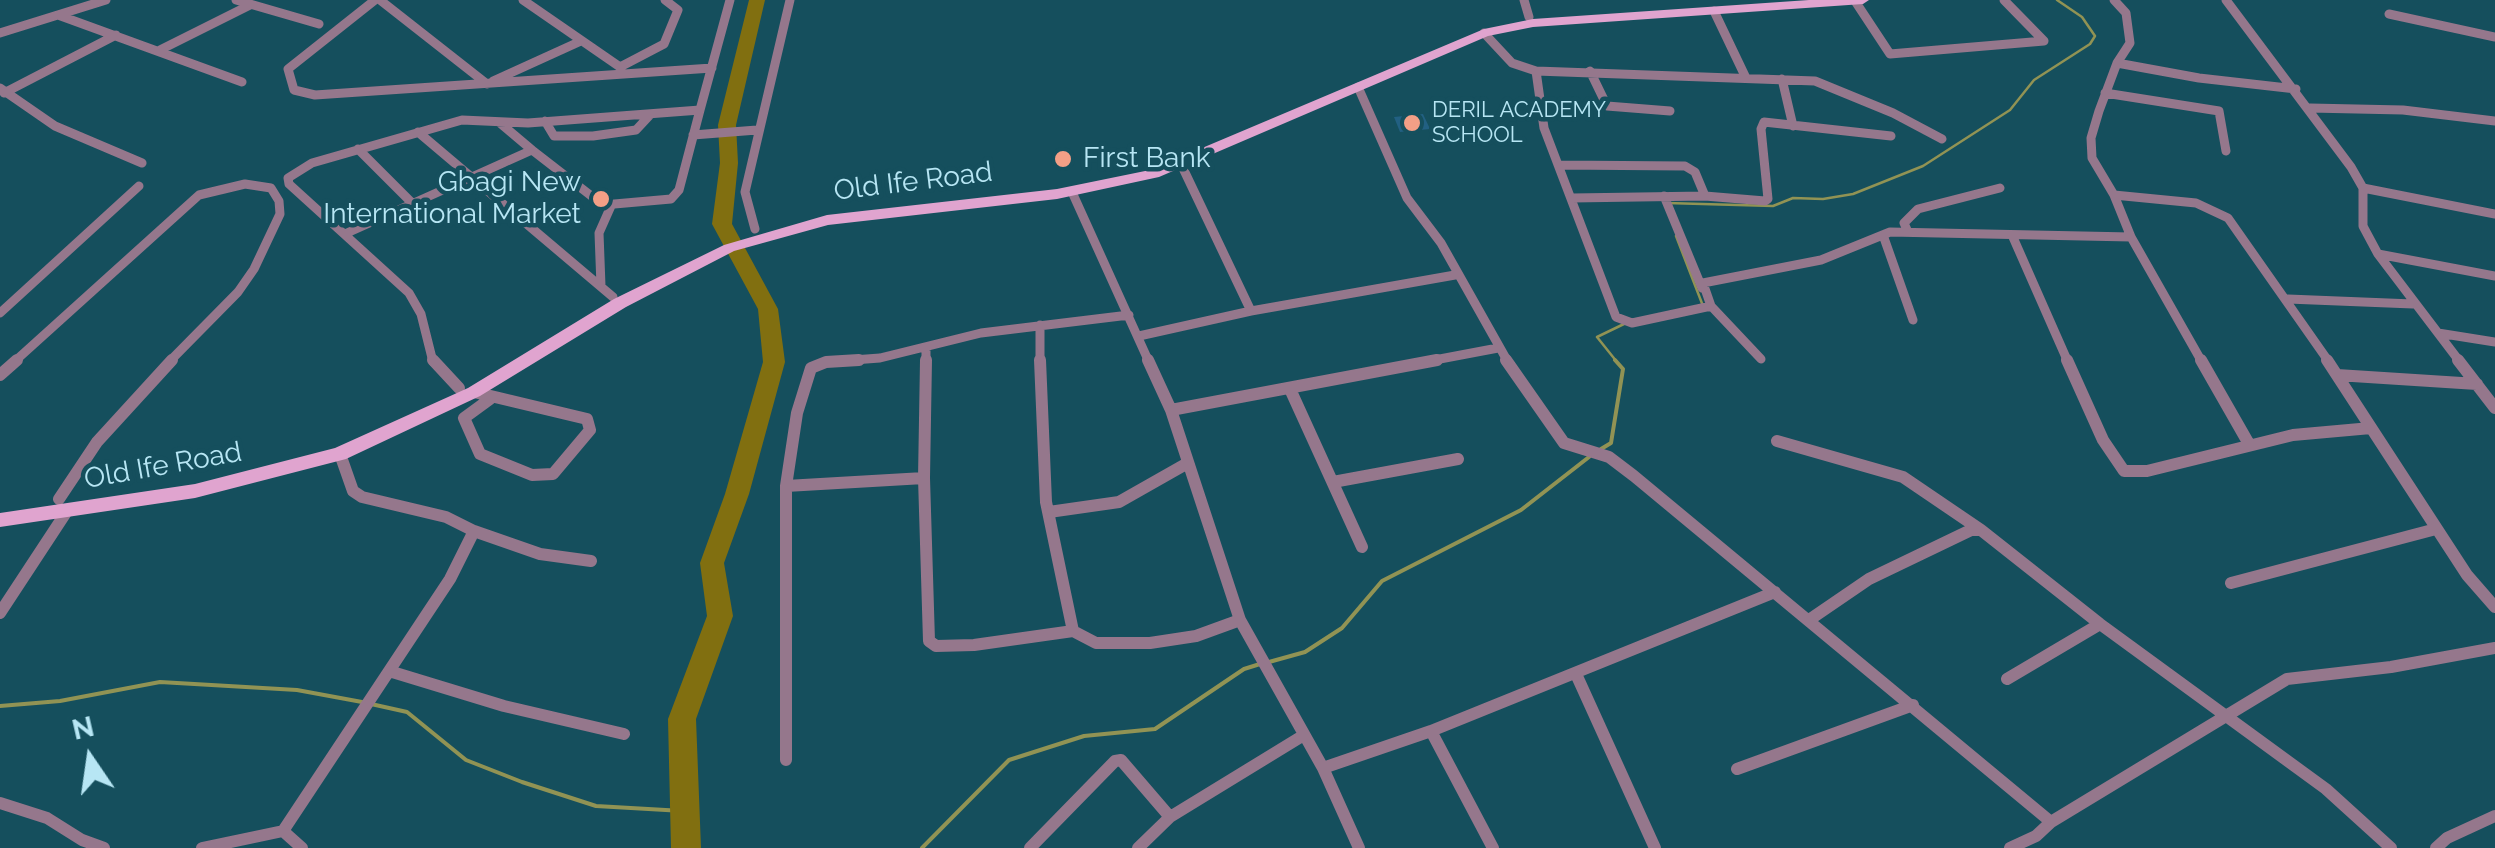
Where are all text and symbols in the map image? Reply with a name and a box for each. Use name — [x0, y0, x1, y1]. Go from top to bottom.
place label: DERIL ACADEMY SCHOOL — [1432, 97, 1606, 148]
marker: DERIL ACADEMY SCHOOL — [1401, 112, 1423, 134]
place label: First Bank — [1083, 142, 1211, 176]
marker: First Bank — [1052, 148, 1074, 170]
street label: Old Ife Road — [832, 156, 994, 208]
place label: Gbagi New International Market — [323, 166, 581, 232]
marker: Gbagi New International Market — [590, 188, 612, 210]
street label: Old Ife Road — [82, 436, 244, 496]
north arrow — [40, 708, 140, 808]
text: N — [69, 710, 97, 747]

